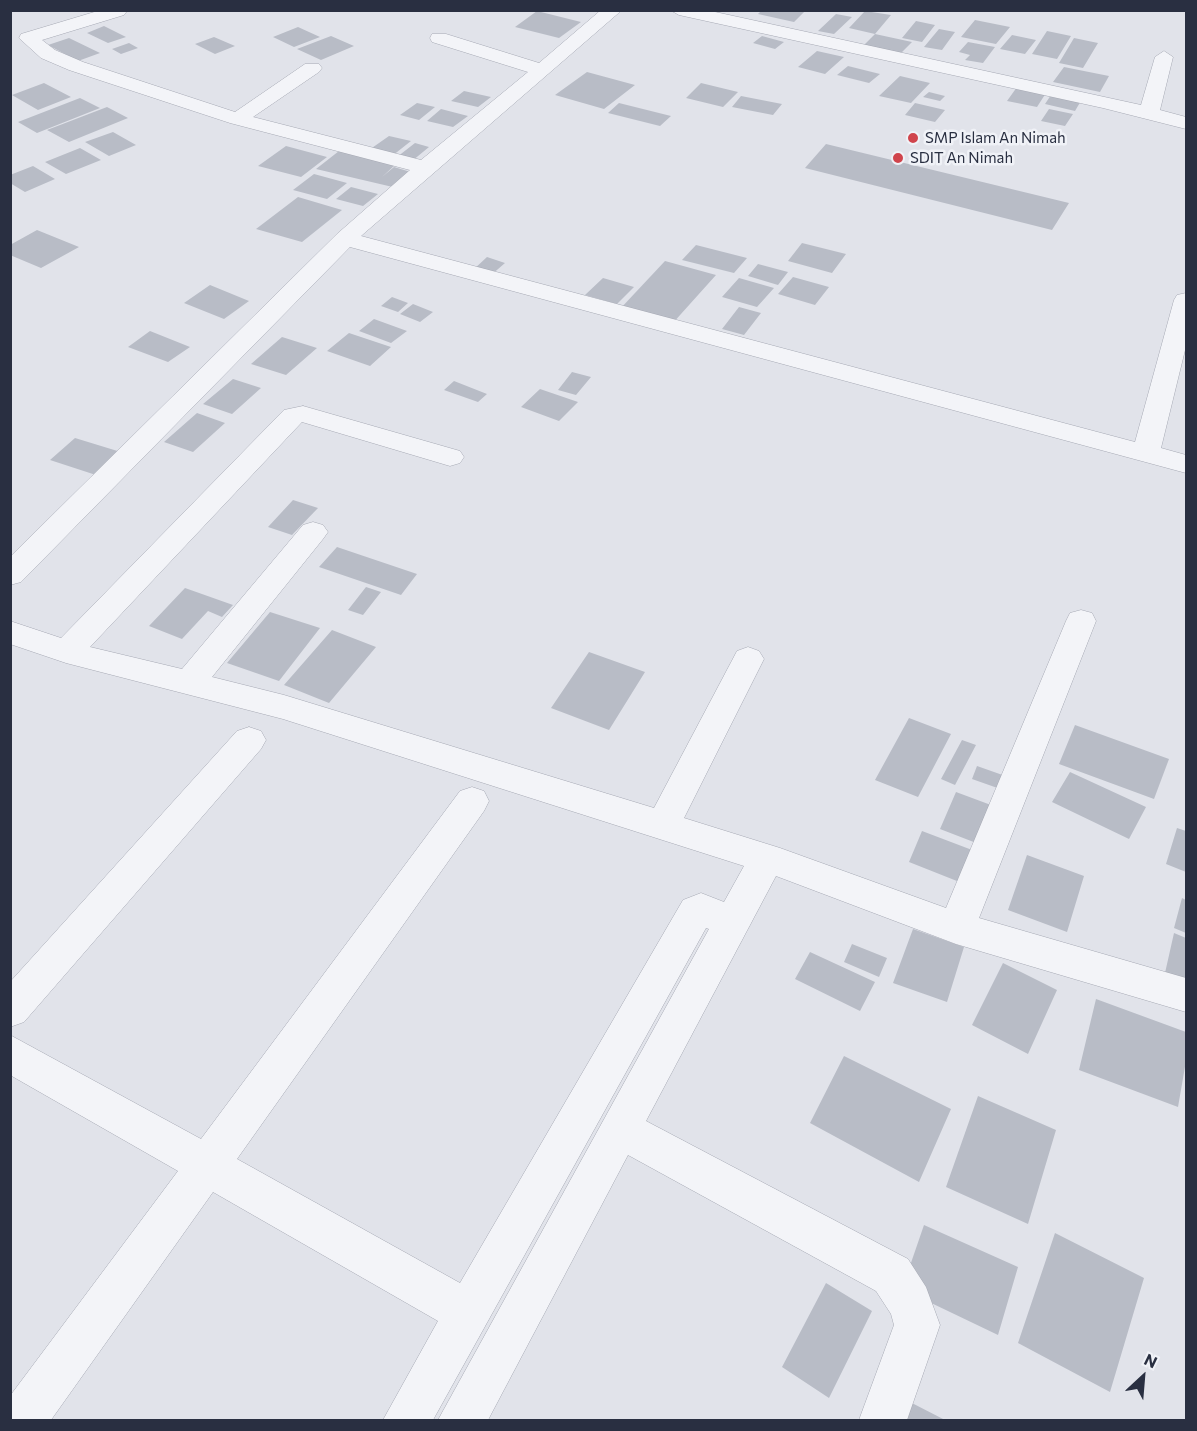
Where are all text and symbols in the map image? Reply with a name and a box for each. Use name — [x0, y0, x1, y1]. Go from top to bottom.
place label: SMP Islam An Nimah — [925, 129, 1066, 147]
marker: SMP Islam An Nimah — [906, 131, 920, 145]
place label: SDIT An Nimah — [910, 149, 1013, 167]
marker: SDIT An Nimah — [891, 151, 905, 165]
north arrow — [1113, 1347, 1173, 1407]
text: N — [1142, 1349, 1161, 1372]

